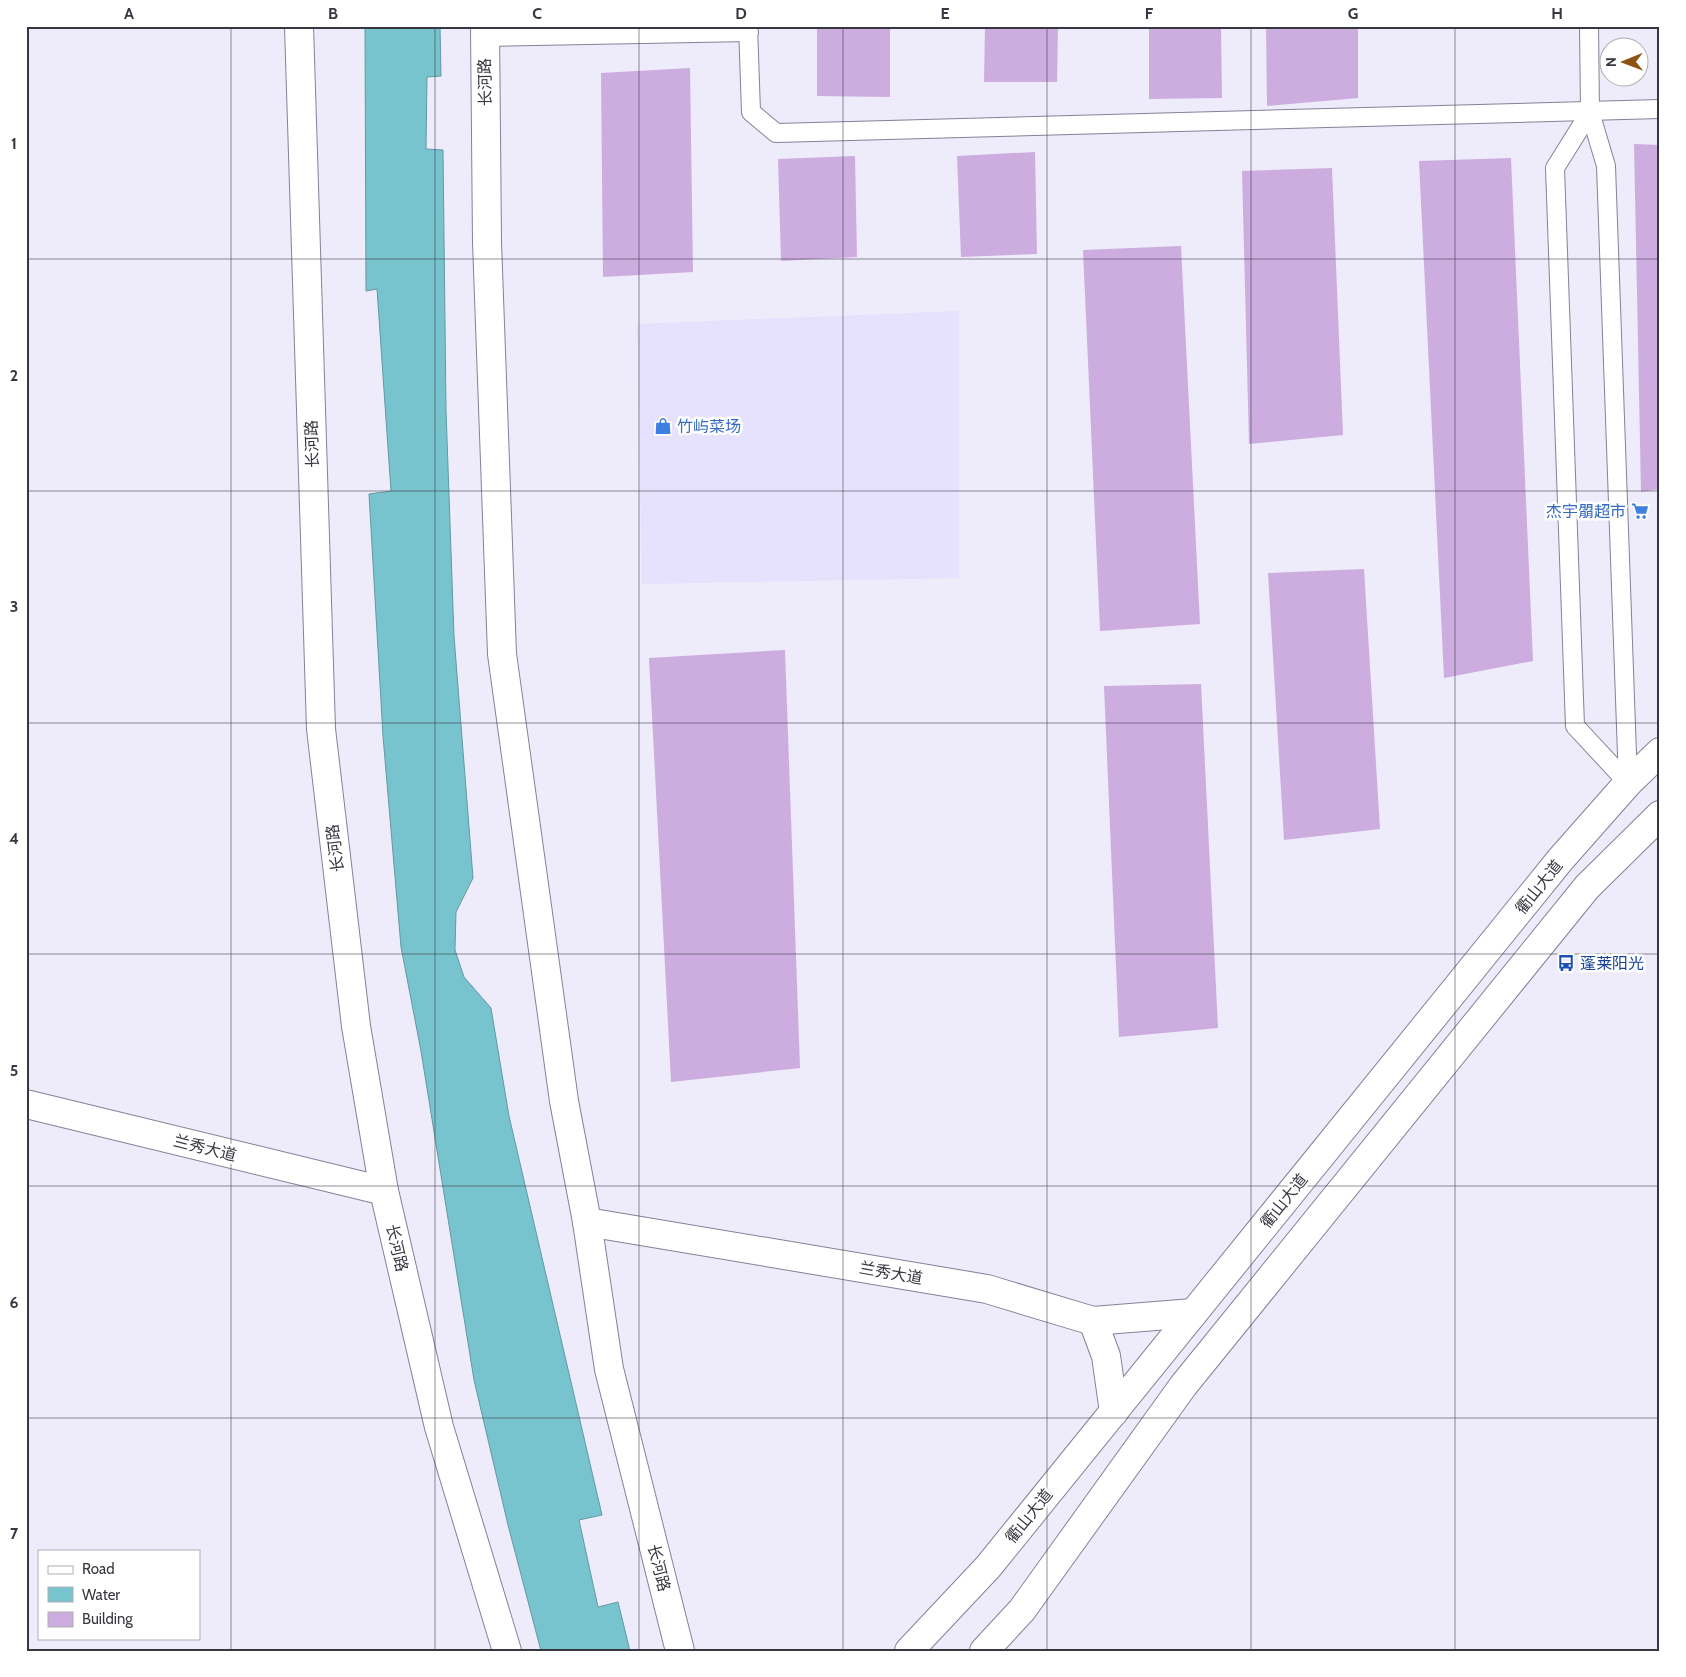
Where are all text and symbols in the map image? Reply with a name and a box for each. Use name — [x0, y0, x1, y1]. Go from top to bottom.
text: A — [124, 4, 134, 23]
text: B — [328, 4, 338, 23]
text: C — [532, 4, 542, 23]
text: D — [735, 4, 747, 23]
text: E — [940, 4, 950, 23]
text: F — [1145, 4, 1154, 23]
text: G — [1348, 4, 1358, 23]
text: H — [1551, 4, 1563, 23]
north arrow — [1598, 38, 1648, 88]
text: N — [1602, 57, 1620, 67]
street label: 长河路 — [475, 58, 495, 106]
text: 1 — [11, 134, 17, 153]
text: 2 — [10, 366, 18, 385]
shop icon: 竹屿菜场 — [653, 416, 673, 436]
place label: 竹屿菜场 — [677, 417, 741, 436]
street label: 长河路 — [302, 420, 322, 468]
supermarket icon: 杰宇朤超市 — [1630, 501, 1650, 521]
place label: 杰宇朤超市 — [1546, 502, 1626, 521]
text: 3 — [10, 597, 18, 616]
street label: 长河路 — [323, 823, 347, 873]
text: 4 — [9, 829, 19, 848]
street label: 衢山大道 — [1511, 856, 1567, 918]
bus stop icon: 蓬莱阳光 — [1556, 953, 1576, 973]
place label: 蓬莱阳光 — [1580, 954, 1644, 973]
text: 5 — [10, 1061, 18, 1080]
street label: 兰秀大道 — [172, 1131, 238, 1165]
street label: 衢山大道 — [1256, 1170, 1312, 1232]
street label: 长河路 — [382, 1222, 412, 1274]
street label: 兰秀大道 — [858, 1258, 924, 1288]
text: 6 — [10, 1293, 19, 1312]
street label: 衢山大道 — [1001, 1485, 1057, 1547]
text: 7 — [10, 1524, 19, 1543]
street label: 长河路 — [644, 1542, 674, 1594]
legend — [38, 1550, 200, 1640]
text: Road — [82, 1560, 115, 1578]
text: Water — [82, 1586, 120, 1604]
text: Building — [82, 1610, 133, 1628]

